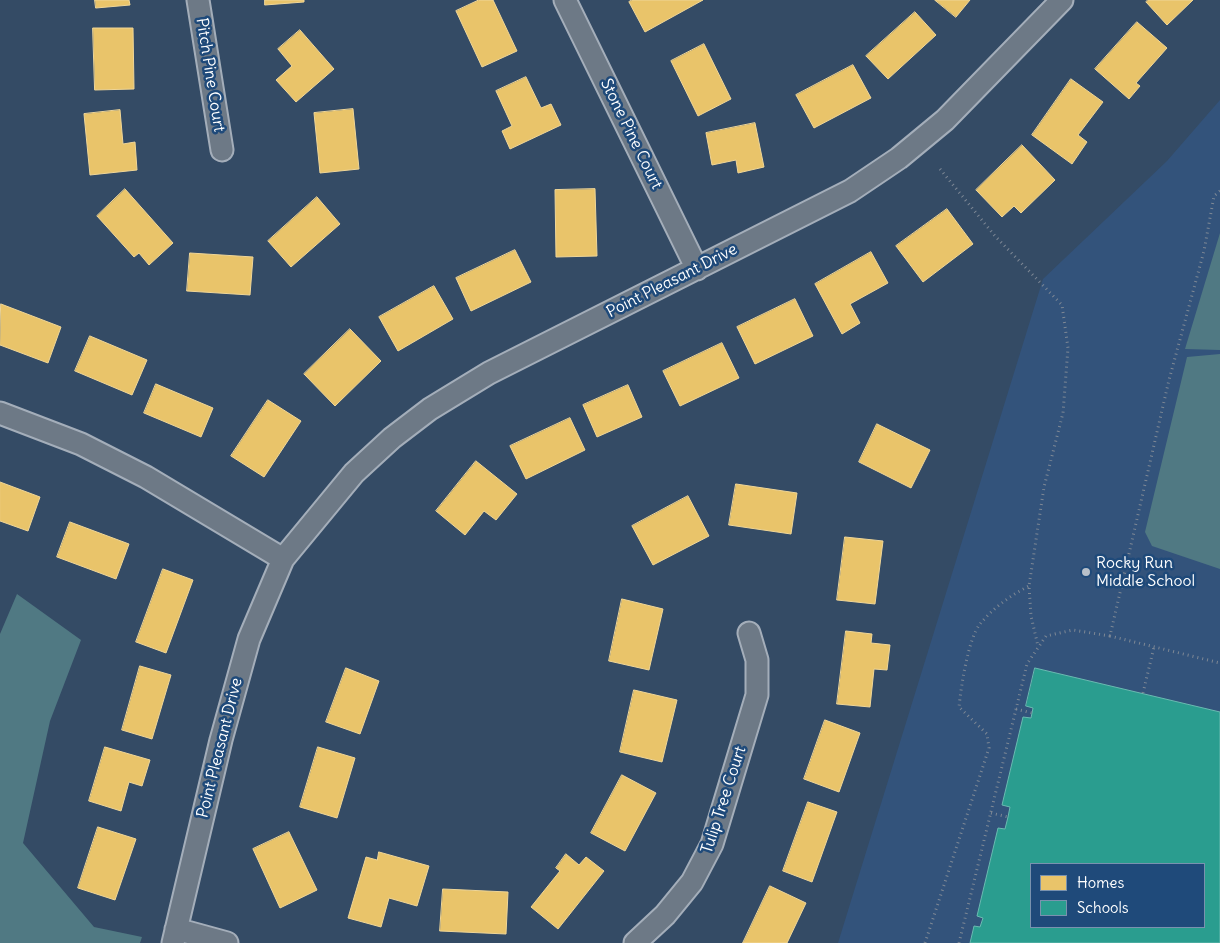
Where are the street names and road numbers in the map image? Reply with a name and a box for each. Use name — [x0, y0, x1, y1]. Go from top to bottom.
street label: Pitch Pine Court — [192, 17, 228, 133]
street label: Stone Pine Court — [596, 76, 666, 192]
street label: Point Pleasant Drive — [604, 240, 740, 322]
street label: Point Pleasant Drive — [193, 676, 247, 820]
street label: Tulip Tree Court — [698, 744, 750, 856]

